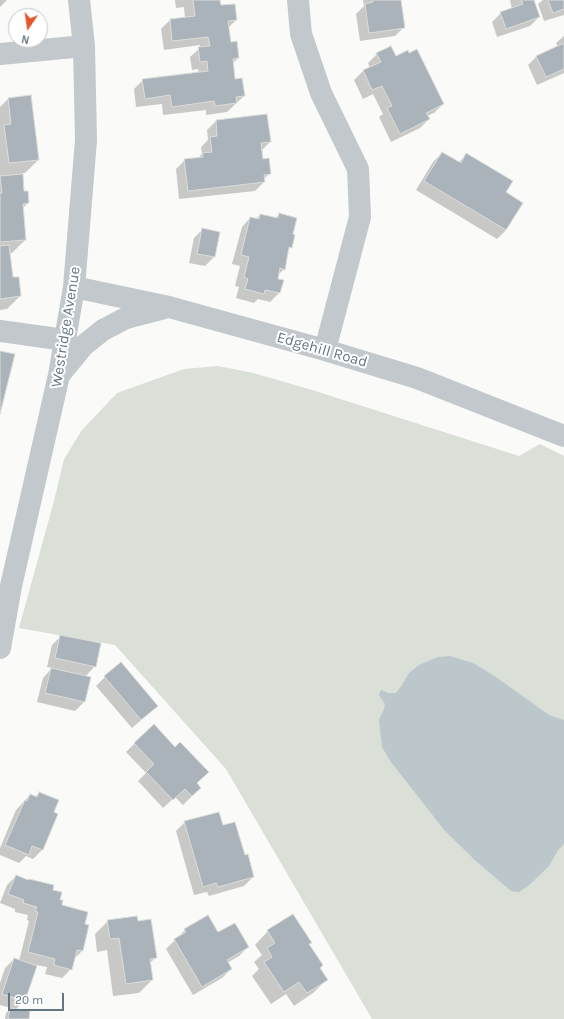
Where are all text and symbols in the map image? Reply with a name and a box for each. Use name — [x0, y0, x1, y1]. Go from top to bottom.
north arrow — [8, 8, 48, 48]
text: N — [20, 32, 31, 46]
street label: Westridge Avenue — [48, 265, 84, 389]
street label: Edgehill Road — [275, 328, 369, 372]
scale bar — [10, 985, 66, 1011]
text: 20 m — [15, 993, 43, 1007]

